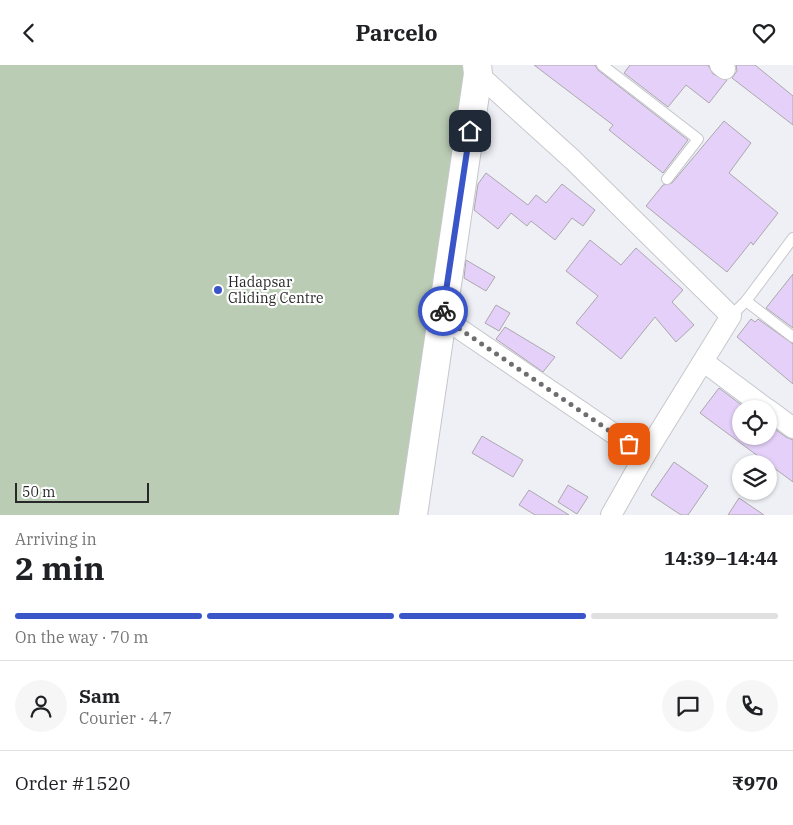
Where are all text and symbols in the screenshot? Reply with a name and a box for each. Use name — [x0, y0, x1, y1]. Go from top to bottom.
text: Parcelo — [355, 18, 438, 47]
icon: back — [15, 19, 43, 47]
icon: heart — [750, 19, 778, 47]
pin — [449, 110, 491, 152]
icon: home — [456, 117, 484, 145]
place label: Hadapsar Gliding Centre — [228, 273, 323, 307]
marker: Hadapsar Gliding Centre — [212, 284, 224, 296]
courier — [418, 286, 468, 336]
icon: bike — [429, 297, 457, 325]
map controls — [732, 400, 777, 500]
button: locate — [732, 400, 777, 445]
pin — [608, 423, 650, 465]
icon: bag — [615, 430, 643, 458]
button: layers — [732, 455, 777, 500]
scale bar — [15, 480, 149, 503]
text: 50 m — [22, 483, 55, 501]
text: Arriving in — [15, 529, 97, 549]
text: 14:39–14:44 — [664, 546, 778, 570]
text: 2 min — [15, 547, 105, 589]
text: On the way · 70 m — [15, 627, 149, 647]
button: person — [15, 680, 67, 732]
button: chat — [662, 680, 714, 732]
button: phone — [726, 680, 778, 732]
text: Sam — [79, 684, 120, 708]
text: Courier · 4.7 — [79, 708, 172, 728]
text: Order #1520 — [15, 771, 130, 795]
text: ₹970 — [732, 771, 778, 795]

